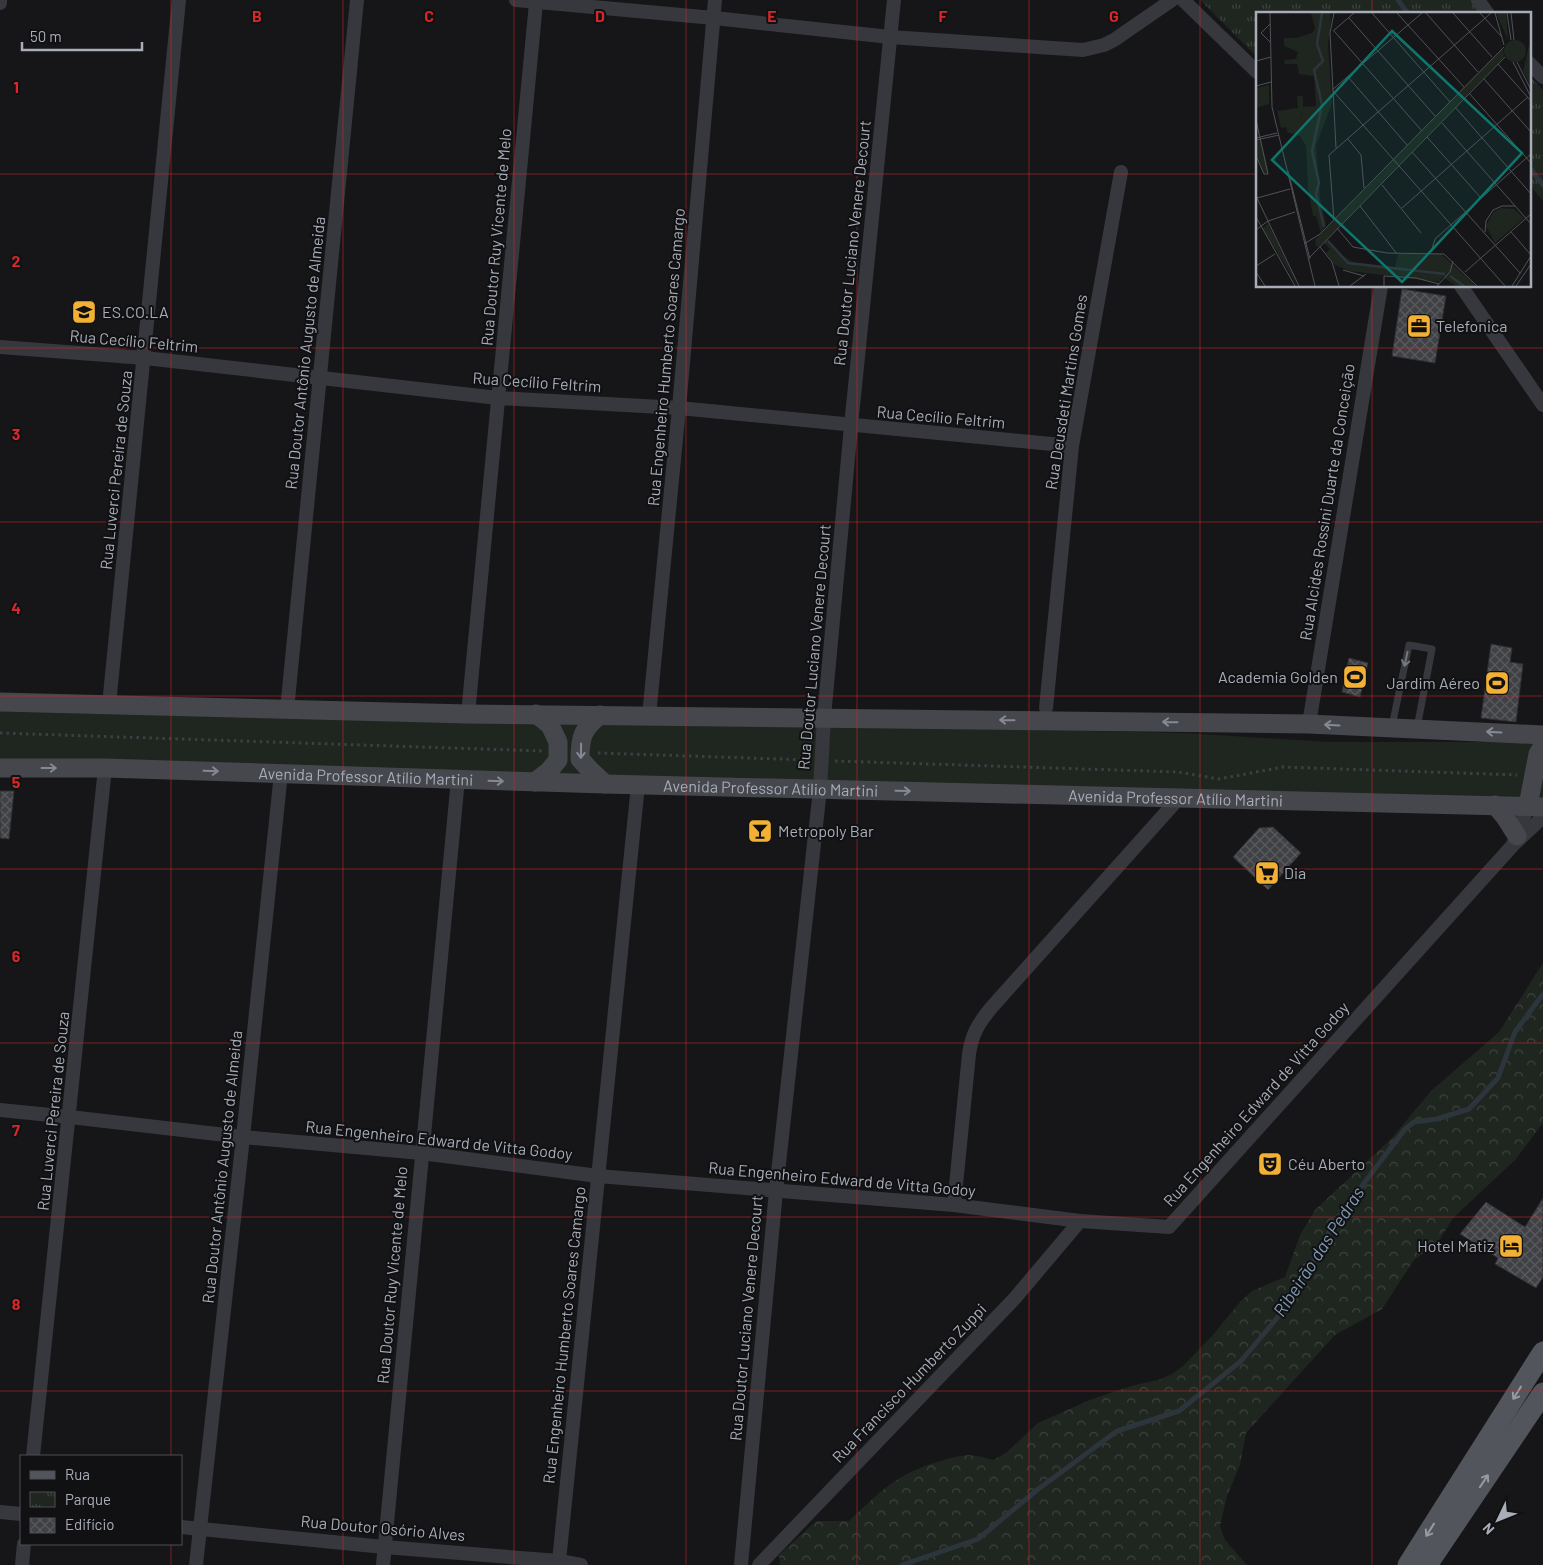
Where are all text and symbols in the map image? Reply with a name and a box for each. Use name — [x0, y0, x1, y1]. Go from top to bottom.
text: B — [252, 6, 262, 25]
text: C — [424, 6, 434, 25]
text: D — [595, 6, 605, 25]
text: E — [767, 6, 777, 25]
text: F — [939, 6, 948, 25]
text: G — [1109, 6, 1119, 25]
inset map — [1256, 12, 1530, 288]
scale bar — [22, 20, 142, 52]
text: 50 m — [30, 27, 62, 45]
text: 1 — [13, 77, 19, 96]
street label: Rua Doutor Luciano Venere Decourt — [829, 119, 874, 367]
street label: Rua Doutor Ruy Vicente de Melo — [477, 127, 514, 347]
street label: Rua Engenheiro Humberto Soares Camargo — [643, 207, 688, 507]
street label: Rua Doutor Antônio Augusto de Almeida — [281, 215, 328, 490]
text: 2 — [12, 251, 21, 270]
street label: Rua Deusdeti Martins Gomes — [1041, 293, 1090, 491]
school or university icon: ES.CO.LA — [71, 299, 97, 325]
place label: ES.CO.LA — [102, 302, 169, 321]
office icon: Telefonica — [1406, 313, 1432, 339]
place label: Telefonica — [1436, 316, 1507, 335]
street label: Rua Cecílio Feltrim — [69, 325, 199, 356]
street label: Rua Alcides Rossini Duarte da Conceição — [1295, 362, 1358, 642]
street label: Rua Cecílio Feltrim — [472, 368, 602, 395]
street label: Rua Luverci Pereira de Souza — [96, 369, 135, 571]
street label: Rua Cecílio Feltrim — [876, 401, 1006, 432]
text: 3 — [12, 424, 20, 443]
street label: Rua Doutor Luciano Venere Decourt — [793, 523, 834, 771]
text: 4 — [11, 598, 21, 617]
one-way arrow — [1401, 651, 1410, 667]
sports icon: Academia Golden — [1342, 664, 1368, 690]
place label: Academia Golden — [1218, 667, 1338, 686]
sports icon: Jardim Aéreo — [1484, 670, 1510, 696]
place label: Jardim Aéreo — [1387, 673, 1480, 692]
one-way arrow — [999, 715, 1015, 724]
one-way arrow — [1162, 717, 1178, 727]
one-way arrow — [1324, 720, 1340, 729]
one-way arrow — [1487, 728, 1503, 737]
one-way arrow — [576, 742, 585, 758]
one-way arrow — [40, 763, 56, 773]
street label: Avenida Professor Atílio Martini — [258, 763, 474, 789]
one-way arrow — [203, 767, 219, 776]
text: 5 — [12, 772, 21, 791]
street label: Avenida Professor Atílio Martini — [663, 775, 878, 800]
one-way arrow — [488, 776, 504, 785]
street label: Avenida Professor Atílio Martini — [1068, 785, 1283, 810]
one-way arrow — [895, 787, 911, 796]
bar icon: Metropoly Bar — [747, 818, 773, 844]
place label: Metropoly Bar — [778, 821, 874, 840]
supermarket icon: Dia — [1254, 860, 1280, 886]
place label: Dia — [1284, 863, 1306, 882]
text: 6 — [12, 946, 21, 965]
street label: Rua Engenheiro Edward de Vitta Godoy — [1159, 997, 1353, 1210]
street label: Rua Luverci Pereira de Souza — [33, 1010, 72, 1212]
street label: Rua Doutor Antônio Augusto de Almeida — [198, 1029, 245, 1304]
street label: Rua Engenheiro Edward de Vitta Godoy — [305, 1116, 574, 1163]
text: 7 — [12, 1120, 20, 1139]
theatre icon: Céu Aberto — [1257, 1151, 1283, 1177]
place label: Céu Aberto — [1288, 1154, 1365, 1173]
street label: Rua Engenheiro Edward de Vitta Godoy — [708, 1157, 977, 1200]
street label: Rua Doutor Ruy Vicente de Melo — [373, 1165, 410, 1385]
water label: Ribeirão das Pedras — [1268, 1182, 1368, 1320]
street label: Rua Engenheiro Humberto Soares Camargo — [538, 1185, 589, 1485]
street label: Rua Doutor Luciano Venere Decourt — [725, 1194, 766, 1442]
hotel icon: Hotel Matiz — [1498, 1233, 1524, 1259]
place label: Hotel Matiz — [1417, 1236, 1494, 1255]
text: 8 — [12, 1294, 21, 1313]
street label: Rua Francisco Humberto Zuppi — [828, 1299, 990, 1466]
one-way arrow — [1512, 1386, 1522, 1400]
legend — [20, 1455, 182, 1545]
text: Rua — [65, 1465, 90, 1483]
one-way arrow — [1479, 1474, 1489, 1488]
text: Parque — [65, 1490, 111, 1508]
north arrow — [1473, 1495, 1523, 1545]
street label: Rua Doutor Osório Alves — [300, 1511, 466, 1544]
text: Edifício — [65, 1515, 114, 1533]
text: N — [1479, 1520, 1498, 1538]
one-way arrow — [1425, 1523, 1435, 1537]

